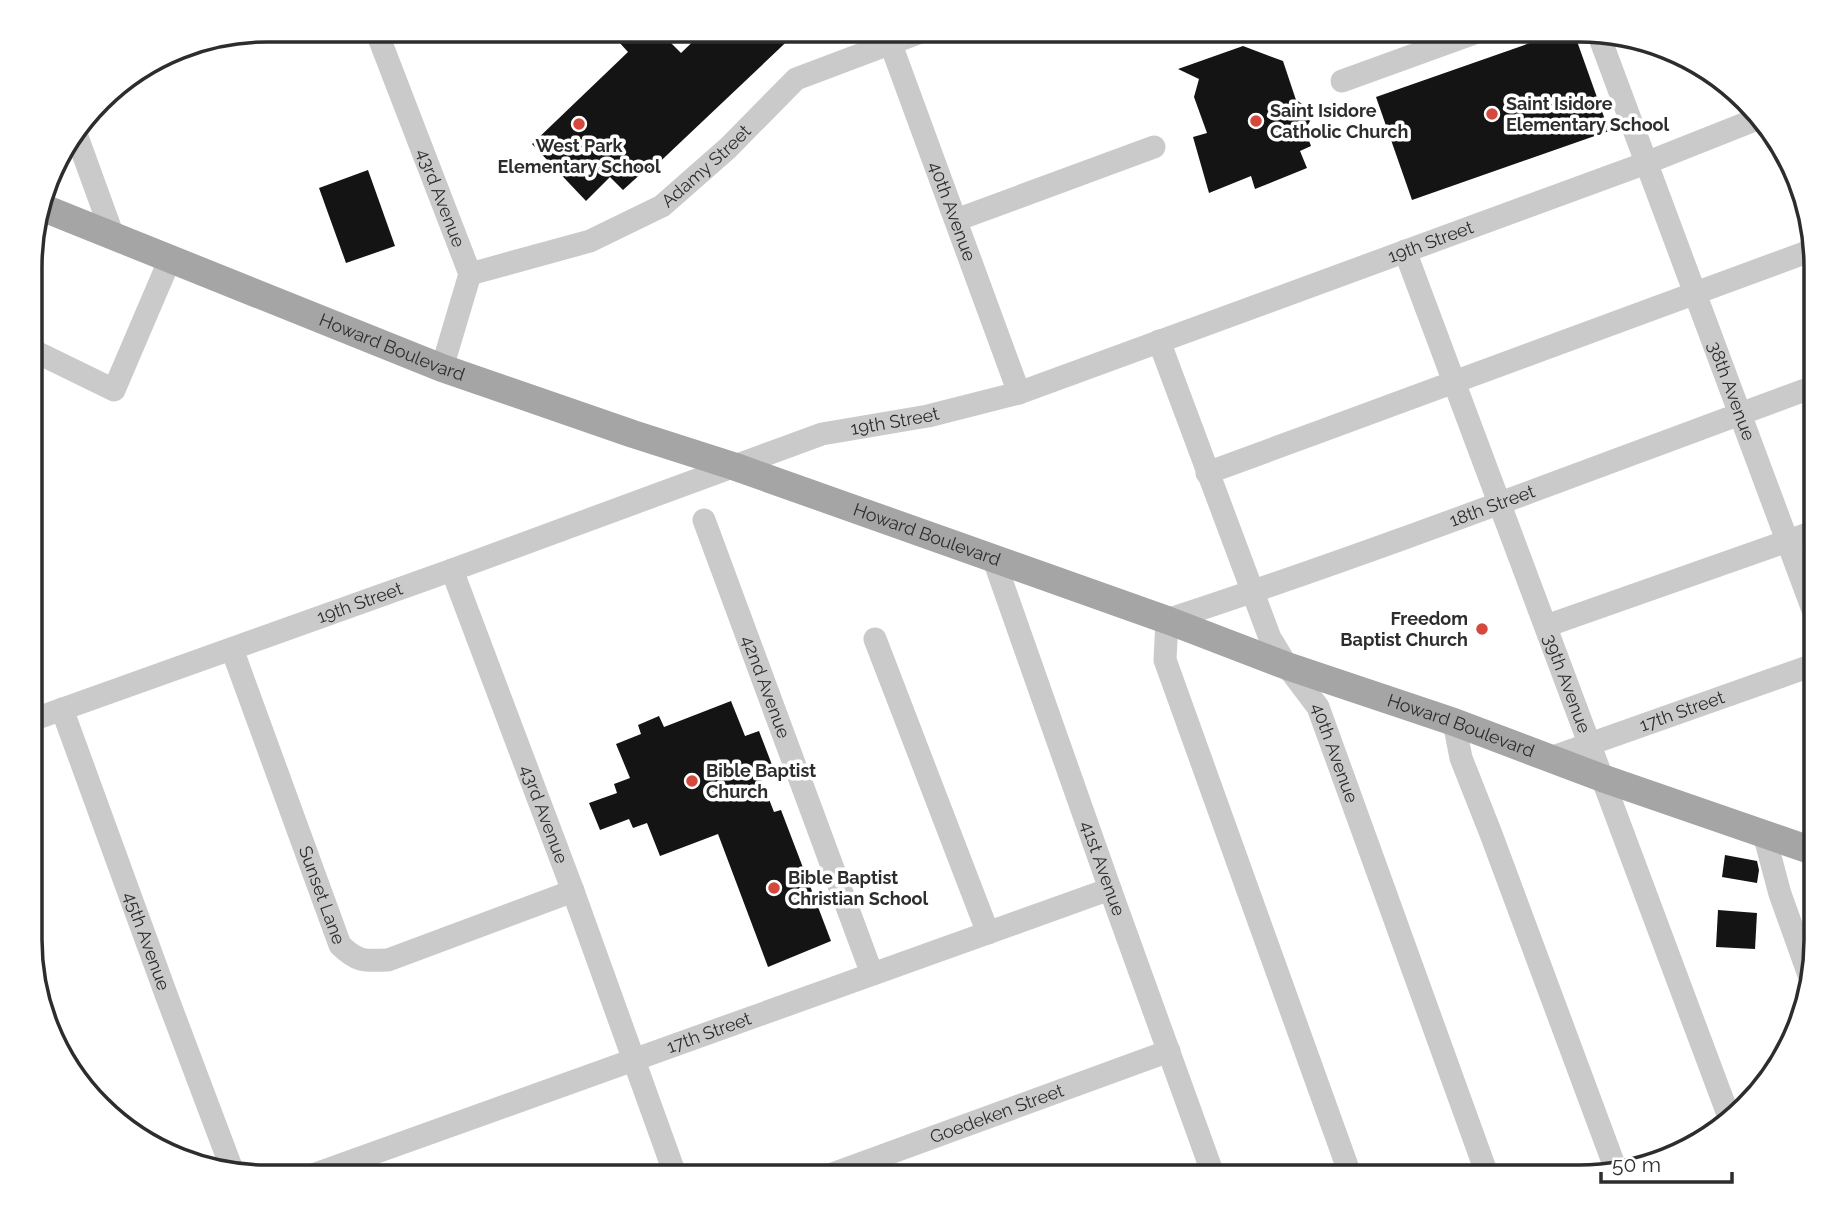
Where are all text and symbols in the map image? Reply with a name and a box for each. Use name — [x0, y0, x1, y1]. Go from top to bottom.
place label: Saint Isidore Elementary School — [1506, 93, 1670, 135]
place label: Saint Isidore Catholic Church — [1270, 100, 1408, 142]
marker: Saint Isidore Elementary School — [1484, 106, 1500, 122]
marker: Saint Isidore Catholic Church — [1248, 113, 1264, 129]
marker: West Park Elementary School — [571, 116, 587, 132]
street label: Adamy Street — [657, 120, 755, 212]
place label: West Park Elementary School — [497, 135, 661, 177]
street label: 43rd Avenue — [413, 145, 470, 250]
street label: 40th Avenue — [925, 158, 981, 264]
street label: 19th Street — [1385, 216, 1476, 267]
street label: Howard Boulevard — [316, 309, 468, 385]
street label: 38th Avenue — [1704, 338, 1760, 444]
street label: 19th Street — [849, 403, 941, 439]
street label: 18th Street — [1446, 480, 1538, 531]
street label: Howard Boulevard — [851, 499, 1004, 570]
street label: 19th Street — [314, 578, 405, 627]
place label: Freedom Baptist Church — [1340, 608, 1468, 650]
marker: Freedom Baptist Church — [1474, 621, 1490, 637]
street label: 39th Avenue — [1539, 631, 1596, 736]
street label: 42nd Avenue — [738, 632, 795, 742]
street label: 17th Street — [1637, 686, 1727, 735]
street label: Howard Boulevard — [1385, 689, 1537, 761]
street label: 40th Avenue — [1307, 700, 1363, 806]
place label: Bible Baptist Church — [706, 760, 816, 802]
street label: 43rd Avenue — [516, 762, 573, 867]
marker: Bible Baptist Church — [684, 773, 700, 789]
street label: 41st Avenue — [1077, 818, 1130, 919]
street label: Sunset Lane — [295, 843, 350, 947]
place label: Bible Baptist Christian School — [788, 867, 929, 909]
marker: Bible Baptist Christian School — [766, 880, 782, 896]
street label: 45th Avenue — [119, 889, 175, 993]
street label: 17th Street — [664, 1008, 754, 1057]
street label: Goedeken Street — [927, 1079, 1066, 1147]
scale bar — [1601, 1140, 1732, 1184]
text: 50 m — [1612, 1152, 1661, 1177]

